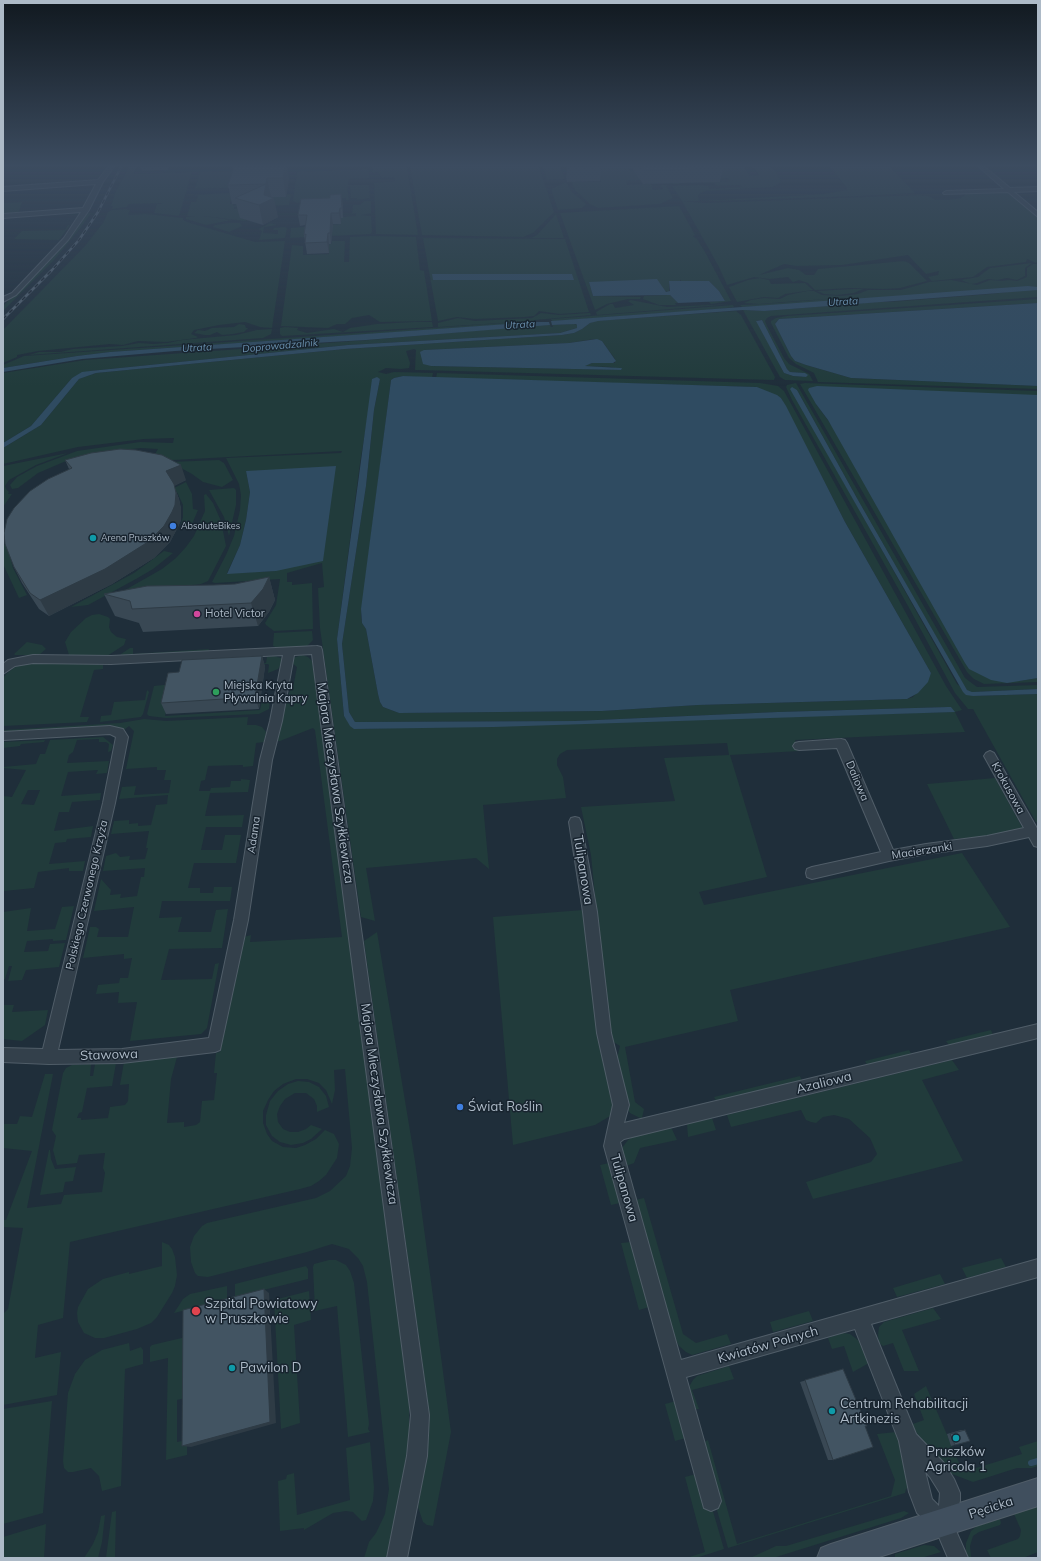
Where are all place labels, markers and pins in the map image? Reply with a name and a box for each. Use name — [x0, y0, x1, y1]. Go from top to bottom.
marker: AbsoluteBikes — [168, 521, 178, 531]
place label: AbsoluteBikes — [181, 521, 240, 531]
marker: Arena Pruszków — [88, 533, 98, 543]
place label: Arena Pruszków — [101, 533, 169, 543]
place label: Hotel Victor — [205, 607, 265, 621]
marker: Hotel Victor — [192, 609, 202, 619]
place label: Miejska Kryta Pływalnia Kapry — [224, 679, 307, 705]
marker: Miejska Kryta Pływalnia Kapry — [211, 687, 221, 697]
place label: Świat Roślin — [468, 1099, 543, 1115]
marker: Świat Roślin — [455, 1102, 465, 1112]
place label: Szpital Powiatowy w Pruszkowie — [205, 1296, 317, 1327]
marker: Szpital Powiatowy w Pruszkowie — [190, 1305, 202, 1317]
place label: Pawilon D — [240, 1360, 302, 1376]
marker: Pawilon D — [227, 1363, 237, 1373]
place label: Centrum Rehabilitacji Artkinezis — [840, 1396, 968, 1427]
marker: Centrum Rehabilitacji Artkinezis — [827, 1406, 837, 1416]
marker: Pruszków Agricola 1 — [951, 1433, 961, 1443]
place label: Pruszków Agricola 1 — [926, 1444, 986, 1475]

